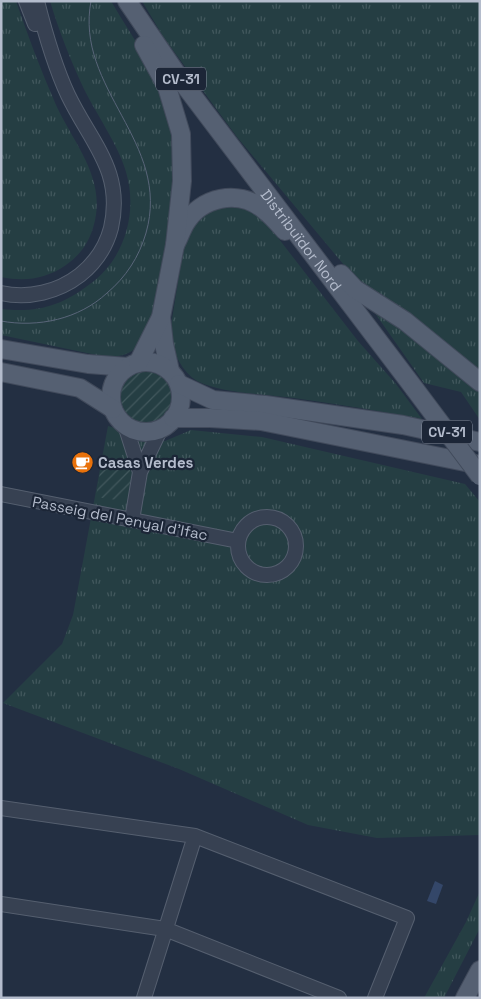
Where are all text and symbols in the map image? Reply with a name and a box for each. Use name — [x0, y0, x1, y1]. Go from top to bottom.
road number: CV-31 — [156, 68, 206, 90]
street label: Distribuïdor Nord — [257, 185, 346, 295]
road number: CV-31 — [422, 421, 472, 444]
cafe icon: Casas Verdes — [70, 450, 94, 474]
place label: Casas Verdes — [98, 453, 194, 472]
street label: Passeig del Penyal d'Ifac — [31, 492, 209, 544]

